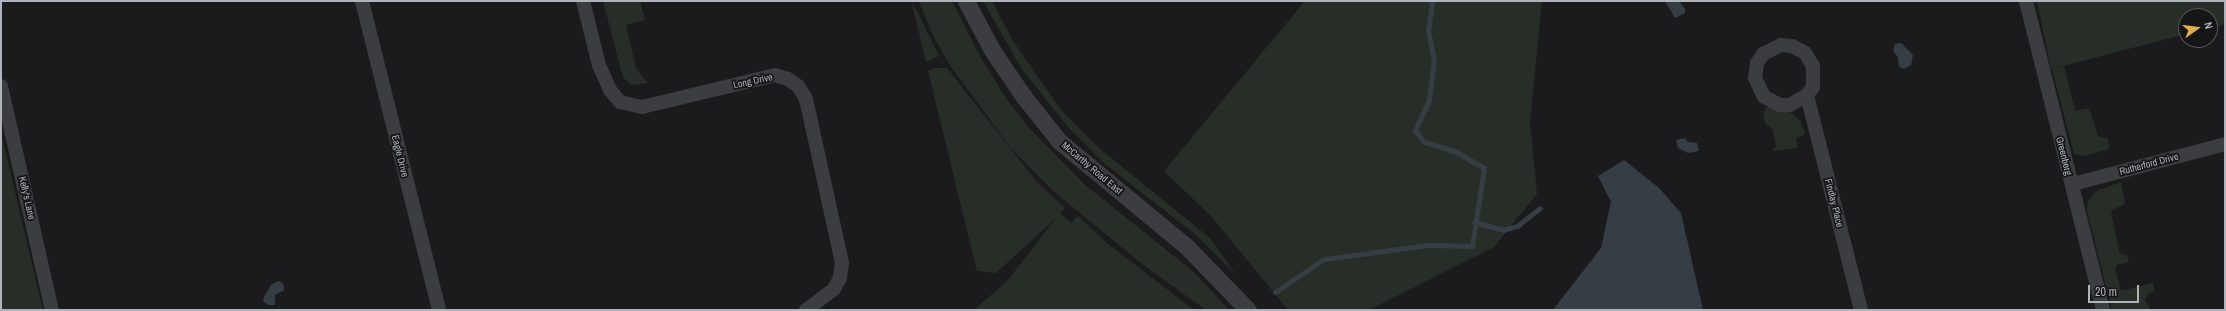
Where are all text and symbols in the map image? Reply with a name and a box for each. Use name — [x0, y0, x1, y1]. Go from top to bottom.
north arrow — [2178, 8, 2218, 48]
text: N — [2201, 20, 2216, 30]
street label: Long Drive — [732, 71, 774, 91]
street label: Eagle Drive — [389, 134, 411, 178]
street label: Greenberg — [2053, 136, 2075, 176]
street label: McCarthy Road East — [1059, 139, 1125, 197]
street label: Rutherford Drive — [2118, 150, 2180, 178]
street label: Kelly's Lane — [16, 175, 38, 221]
street label: Findlay Place — [1822, 177, 1846, 229]
scale bar — [2090, 277, 2141, 303]
text: 20 m — [2095, 284, 2117, 300]

